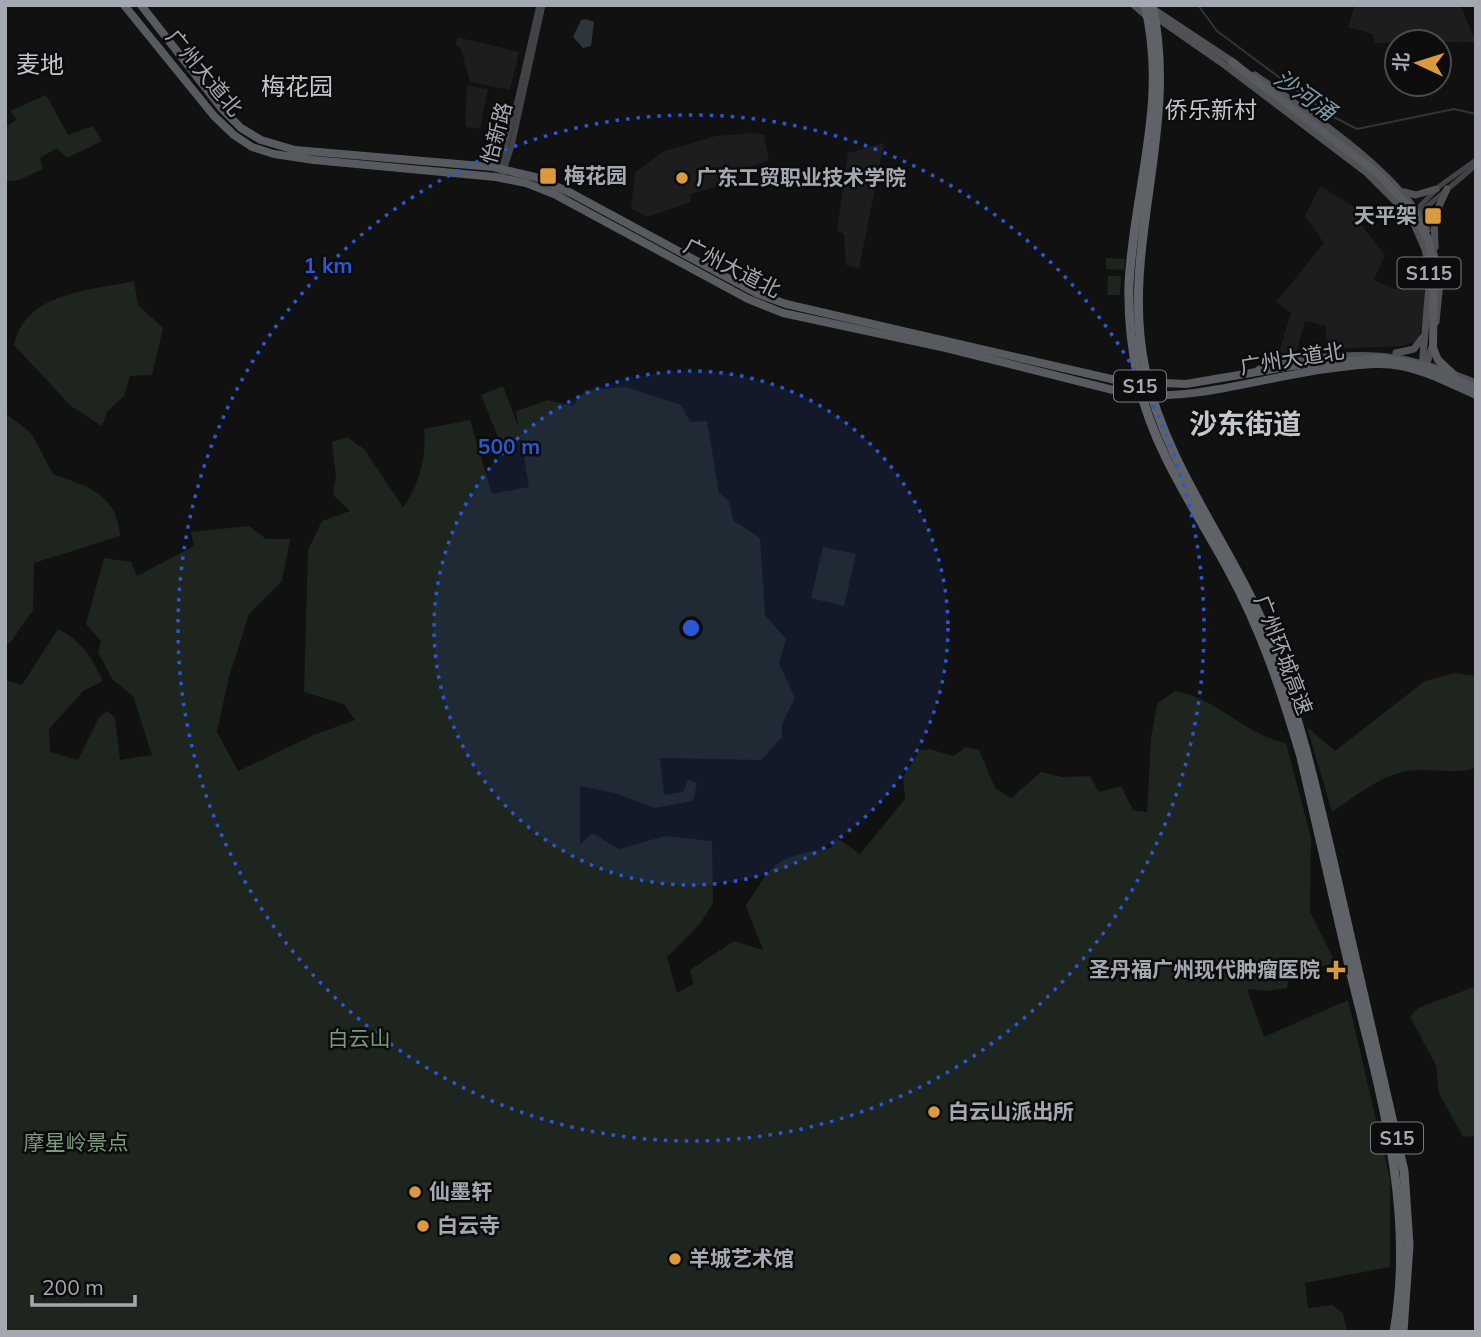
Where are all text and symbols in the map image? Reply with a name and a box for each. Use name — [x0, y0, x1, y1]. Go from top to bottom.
street label: 广州大道北 — [161, 24, 248, 121]
north arrow — [1383, 28, 1453, 98]
district label: 麦地 — [16, 49, 64, 79]
text: 北 — [1388, 51, 1414, 72]
water label: 沙河涌 — [1269, 63, 1344, 128]
district label: 梅花园 — [261, 71, 333, 101]
district label: 侨乐新村 — [1165, 95, 1257, 124]
street label: 怡新路 — [475, 99, 517, 167]
place label: 梅花园 — [564, 162, 627, 188]
place label: 广东工贸职业技术学院 — [696, 164, 906, 190]
marker: 梅花园 — [538, 166, 558, 186]
marker: 广东工贸职业技术学院 — [674, 170, 690, 186]
place label: 天平架 — [1354, 202, 1417, 228]
marker: 天平架 — [1423, 206, 1443, 226]
street label: 广州大道北 — [680, 232, 785, 303]
text: 1 km — [304, 252, 352, 278]
road number: S115 — [1398, 258, 1460, 288]
street label: 广州大道北 — [1238, 337, 1346, 379]
road number: S15 — [1114, 370, 1166, 402]
district label: 沙东街道 — [1189, 406, 1301, 441]
text: 500 m — [478, 433, 540, 459]
street label: 广州环城高速 — [1249, 591, 1319, 718]
centre of rings — [679, 616, 703, 640]
place label: 圣丹福广州现代肿瘤医院 — [1089, 956, 1320, 982]
marker: 圣丹福广州现代肿瘤医院 — [1326, 960, 1346, 980]
park label: 白云山 — [328, 1025, 391, 1051]
place label: 白云山派出所 — [948, 1098, 1074, 1124]
marker: 白云山派出所 — [926, 1104, 942, 1120]
road number: S15 — [1371, 1122, 1423, 1154]
park label: 摩星岭景点 — [24, 1129, 129, 1155]
place label: 仙墨轩 — [429, 1178, 492, 1204]
marker: 仙墨轩 — [407, 1184, 423, 1200]
place label: 白云寺 — [437, 1212, 500, 1238]
marker: 白云寺 — [415, 1218, 431, 1234]
place label: 羊城艺术馆 — [689, 1245, 794, 1271]
marker: 羊城艺术馆 — [667, 1251, 683, 1267]
scale bar — [32, 1264, 135, 1308]
text: 200 m — [42, 1274, 104, 1300]

